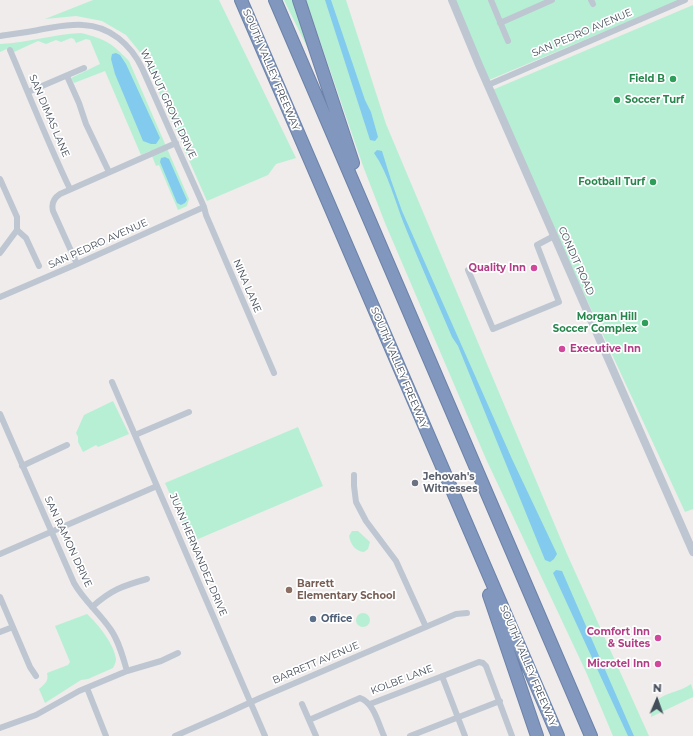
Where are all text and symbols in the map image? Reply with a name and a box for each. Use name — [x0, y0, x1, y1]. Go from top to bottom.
street label: SAN PEDRO AVENUE — [530, 6, 634, 60]
street label: SOUTH VALLEY FREEWAY — [240, 8, 302, 132]
street label: WALNUT GROVE DRIVE — [137, 47, 199, 161]
street label: SAN DIMAS LANE — [26, 73, 72, 159]
place label: Field B — [629, 73, 665, 85]
marker: Field B — [668, 74, 678, 84]
place label: Soccer Turf — [625, 94, 684, 106]
marker: Soccer Turf — [612, 95, 622, 105]
place label: Football Turf — [578, 176, 645, 188]
marker: Football Turf — [648, 177, 658, 187]
street label: SAN PEDRO AVENUE — [46, 217, 150, 271]
street label: CONDIT ROAD — [555, 225, 597, 297]
street label: NINA LANE — [230, 257, 264, 315]
place label: Quality Inn — [468, 262, 526, 274]
marker: Quality Inn — [529, 263, 539, 273]
street label: SOUTH VALLEY FREEWAY — [368, 306, 430, 430]
place label: Morgan Hill Soccer Complex — [553, 311, 637, 334]
marker: Morgan Hill Soccer Complex — [640, 318, 650, 328]
place label: Executive Inn — [570, 343, 641, 355]
marker: Executive Inn — [557, 344, 567, 354]
place label: Jehovah's Witnesses — [423, 471, 477, 494]
marker: Jehovah's Witnesses — [410, 478, 420, 488]
street label: JUAN HERNANDEZ DRIVE — [167, 492, 229, 618]
street label: SAN RAMON DRIVE — [42, 495, 94, 589]
place label: Barrett Elementary School — [297, 578, 396, 602]
marker: Barrett Elementary School — [284, 585, 294, 595]
street label: SOUTH VALLEY FREEWAY — [497, 604, 559, 728]
place label: Office — [321, 613, 352, 625]
marker: Office — [308, 614, 318, 624]
place label: Comfort Inn & Suites — [587, 626, 650, 650]
marker: Comfort Inn & Suites — [653, 633, 663, 643]
street label: BARRETT AVENUE — [271, 639, 361, 687]
place label: Microtel Inn — [587, 658, 650, 670]
marker: Microtel Inn — [653, 659, 663, 669]
street label: KOLBE LANE — [369, 663, 435, 697]
north arrow — [637, 680, 677, 720]
text: N — [653, 681, 662, 695]

